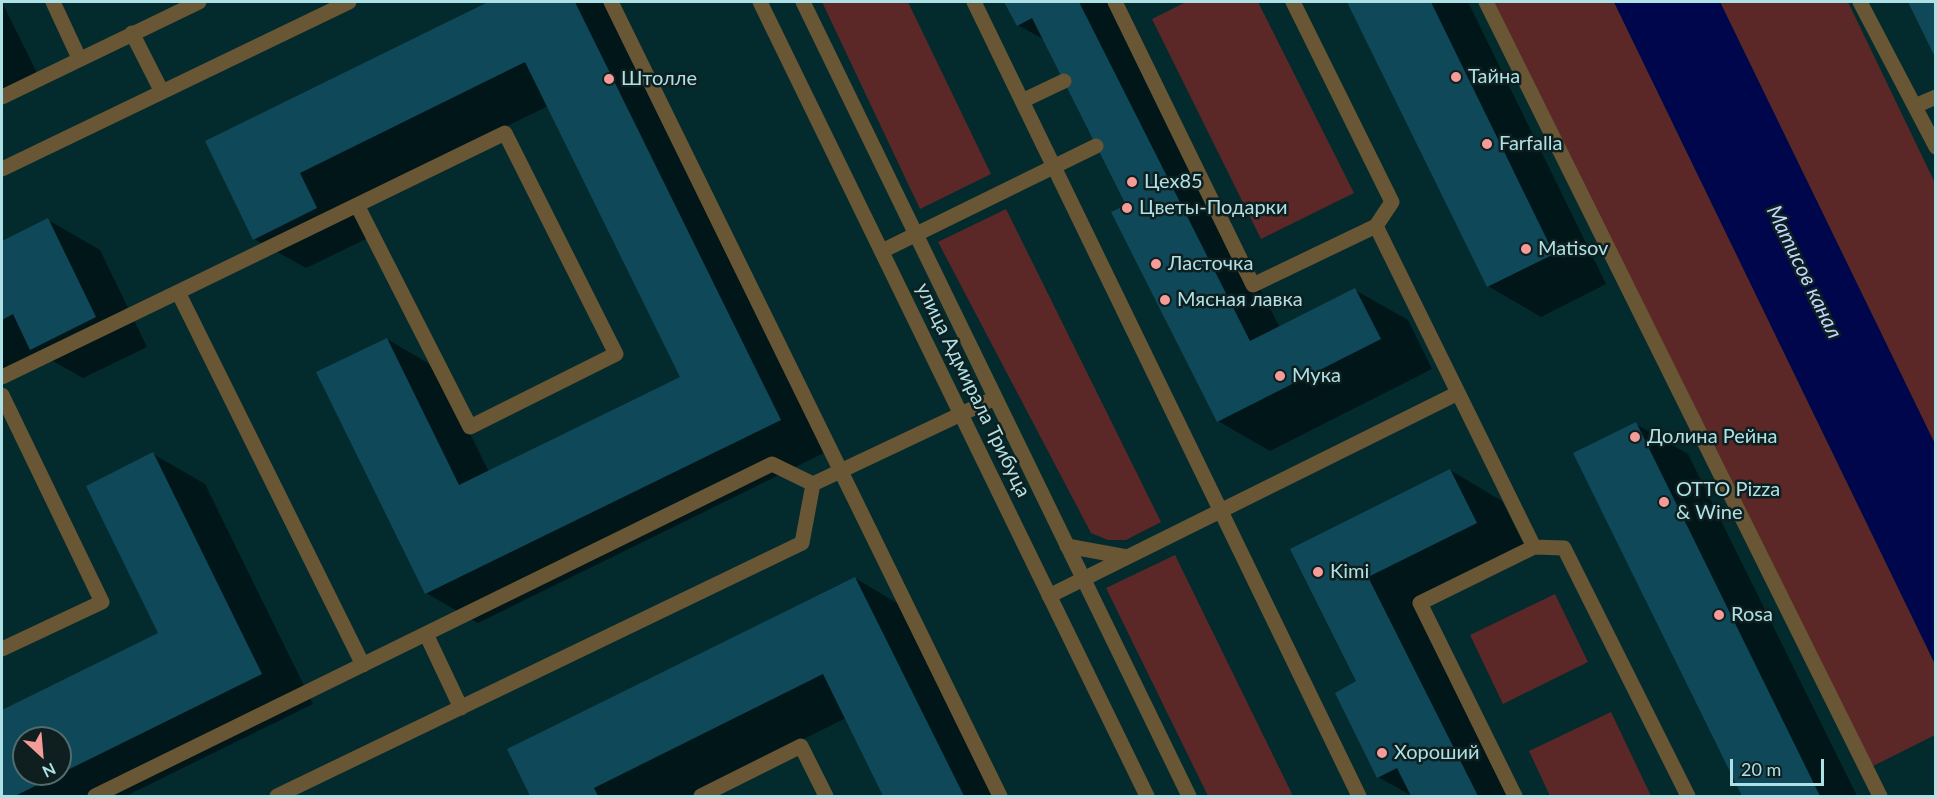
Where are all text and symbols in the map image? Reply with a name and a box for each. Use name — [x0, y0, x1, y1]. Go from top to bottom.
place label: Тайна — [1468, 65, 1520, 89]
place label: Штолле — [621, 67, 697, 91]
marker: Тайна — [1449, 70, 1463, 84]
marker: Штолле — [602, 72, 616, 86]
place label: Farfalla — [1499, 132, 1562, 156]
marker: Farfalla — [1480, 137, 1494, 151]
place label: Цех85 — [1144, 170, 1203, 194]
marker: Цех85 — [1125, 175, 1139, 189]
place label: Цветы-Подарки — [1139, 196, 1287, 220]
marker: Цветы-Подарки — [1120, 201, 1134, 215]
water label: Матисов канал — [1761, 201, 1847, 343]
place label: Matisov — [1538, 237, 1608, 261]
marker: Matisov — [1519, 242, 1533, 256]
place label: Ласточка — [1168, 252, 1253, 276]
marker: Ласточка — [1149, 257, 1163, 271]
street label: улица Адмирала Трибуца — [911, 279, 1035, 501]
place label: Мясная лавка — [1177, 288, 1303, 312]
marker: Мясная лавка — [1158, 293, 1172, 307]
place label: Мука — [1292, 364, 1341, 388]
marker: Мука — [1273, 369, 1287, 383]
place label: Долина Рейна — [1647, 425, 1777, 449]
marker: Долина Рейна — [1628, 430, 1642, 444]
place label: OTTO Pizza & Wine — [1676, 478, 1780, 525]
marker: OTTO Pizza & Wine — [1657, 495, 1671, 509]
place label: Kimi — [1330, 560, 1369, 584]
marker: Kimi — [1311, 565, 1325, 579]
place label: Rosa — [1731, 603, 1773, 627]
marker: Rosa — [1712, 608, 1726, 622]
north arrow — [12, 726, 72, 786]
place label: Хороший — [1394, 741, 1480, 765]
marker: Хороший — [1375, 746, 1389, 760]
scale bar — [1733, 747, 1828, 785]
text: 20 m — [1741, 758, 1781, 780]
text: N — [40, 760, 59, 782]

